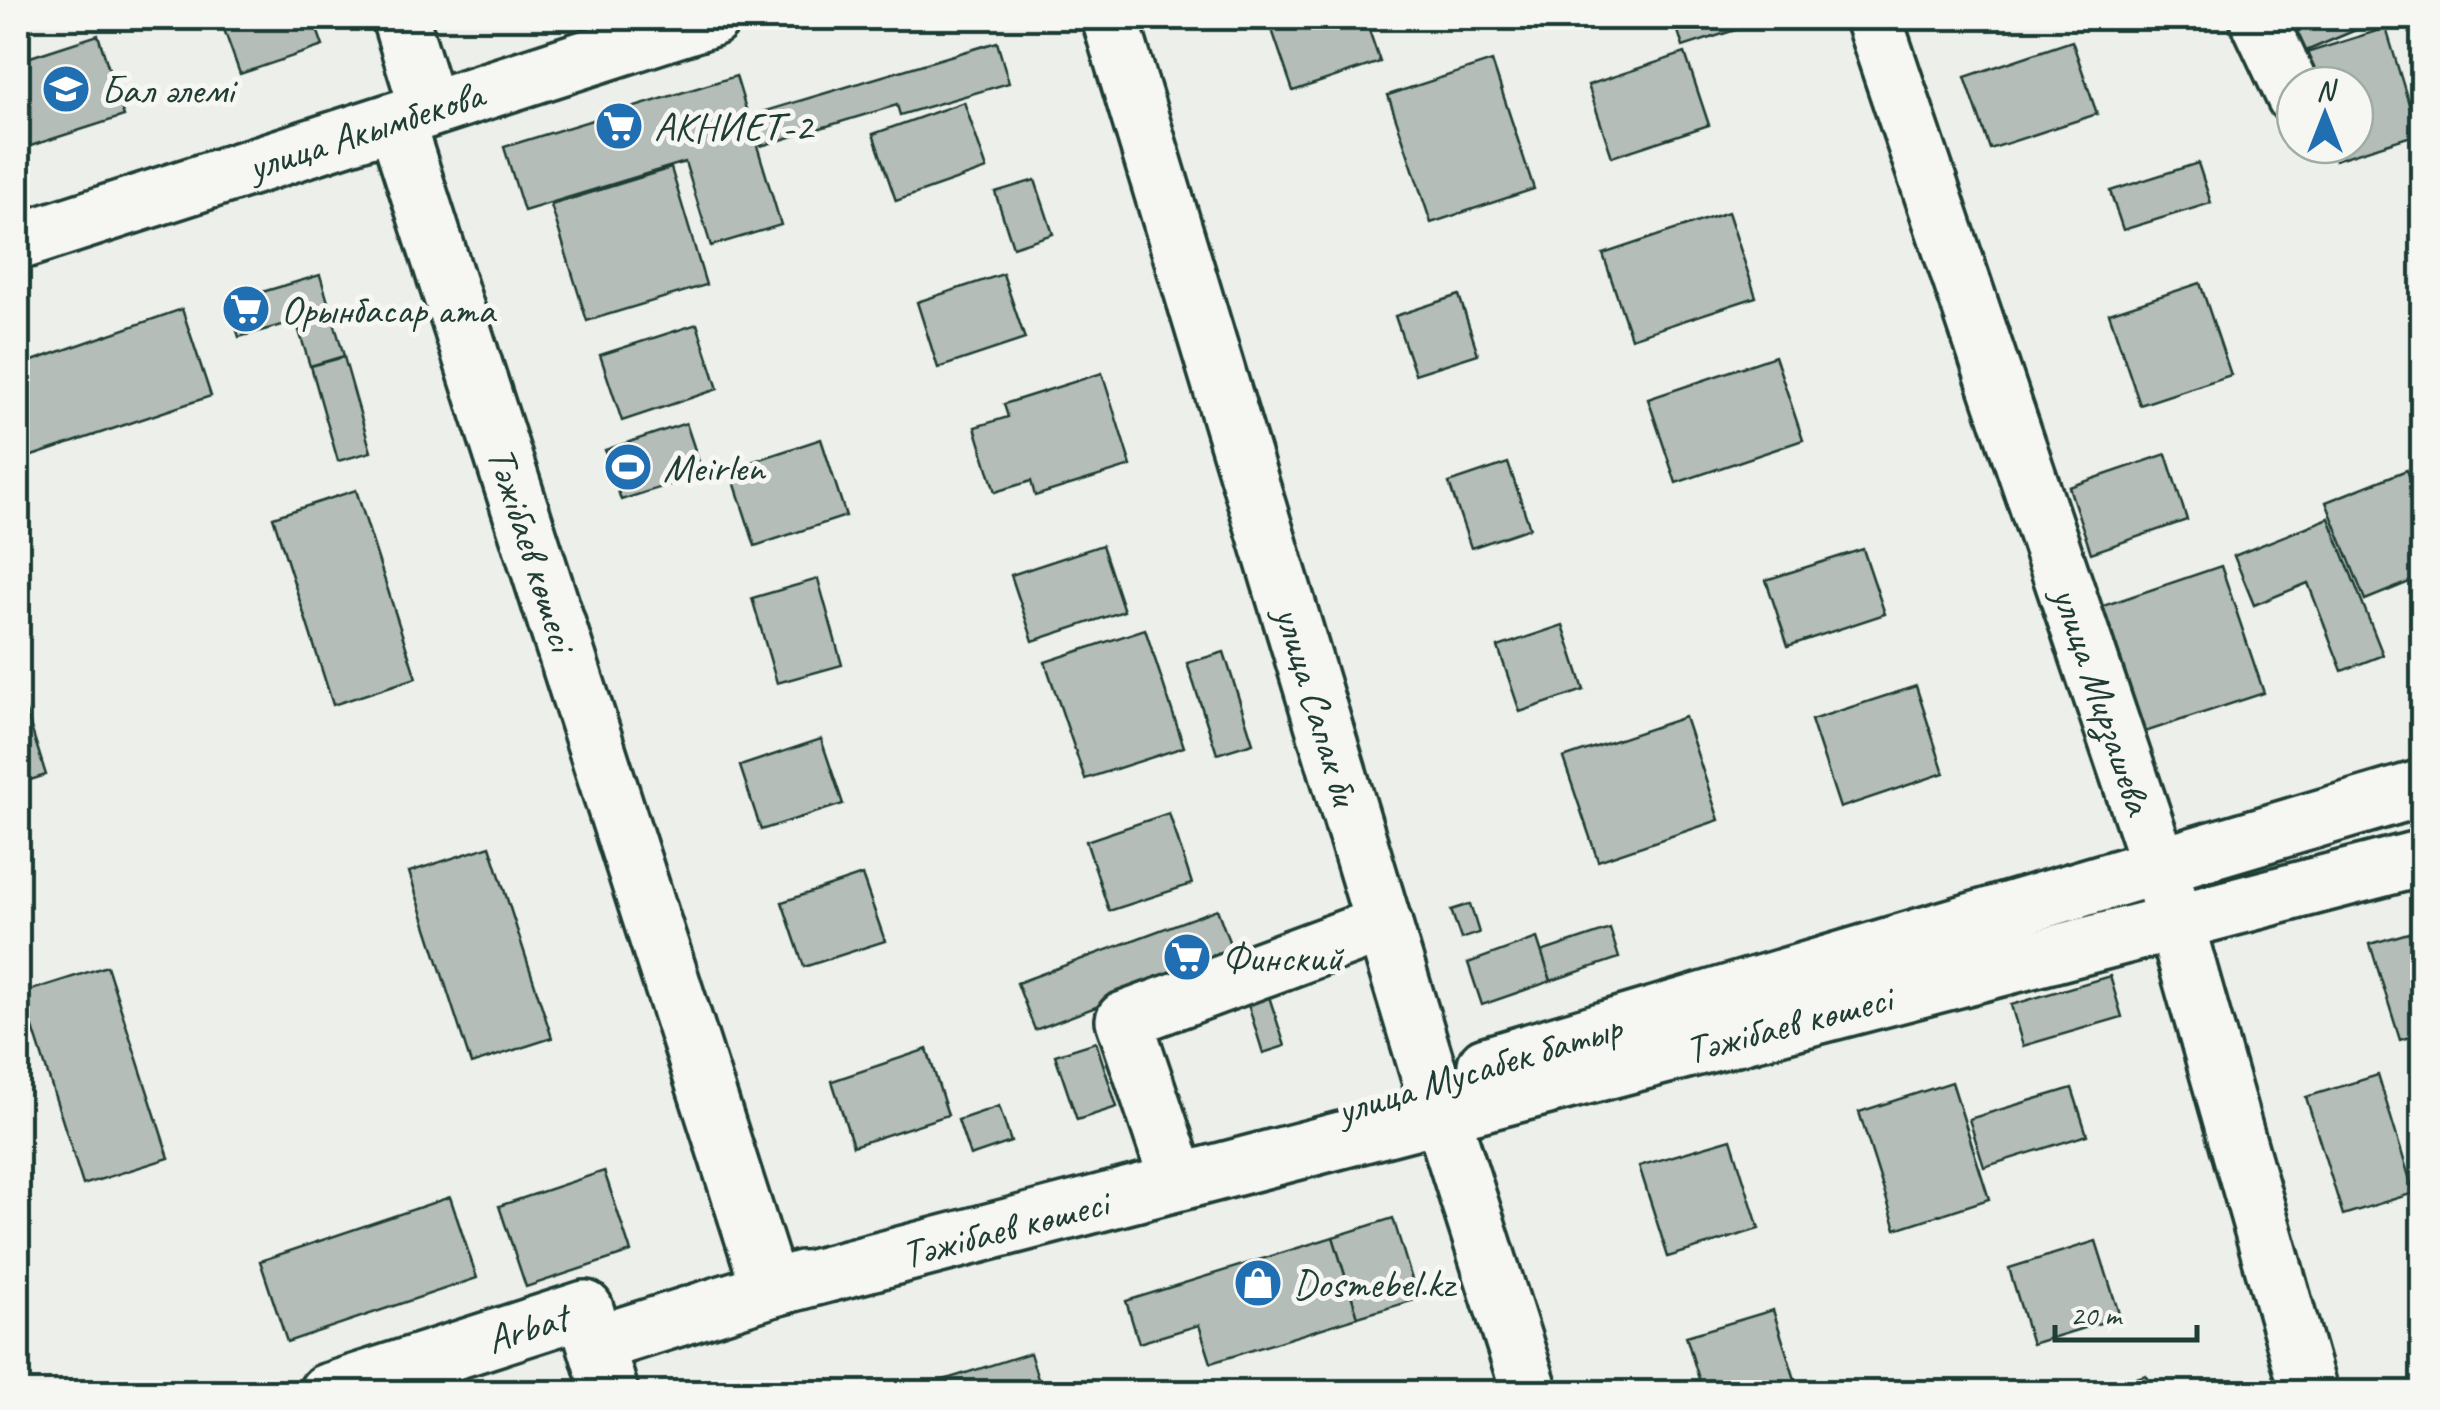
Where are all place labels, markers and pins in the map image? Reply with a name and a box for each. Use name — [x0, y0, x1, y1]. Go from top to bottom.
school or university icon: Бал әлемі — [40, 63, 92, 115]
place label: Бал әлемі — [101, 65, 239, 115]
supermarket icon: АКНИЕТ-2 — [593, 100, 645, 152]
place label: АКНИЕТ-2 — [654, 102, 815, 152]
supermarket icon: Орынбасар ата — [220, 283, 272, 335]
place label: Орынбасар ата — [281, 285, 497, 335]
sports icon: Meirlen — [602, 441, 654, 493]
place label: Meirlen — [663, 443, 766, 493]
supermarket icon: Финский — [1161, 931, 1213, 983]
place label: Финский — [1222, 933, 1345, 983]
shop icon: Dosmebel.kz — [1232, 1257, 1284, 1309]
place label: Dosmebel.kz — [1293, 1259, 1457, 1309]

